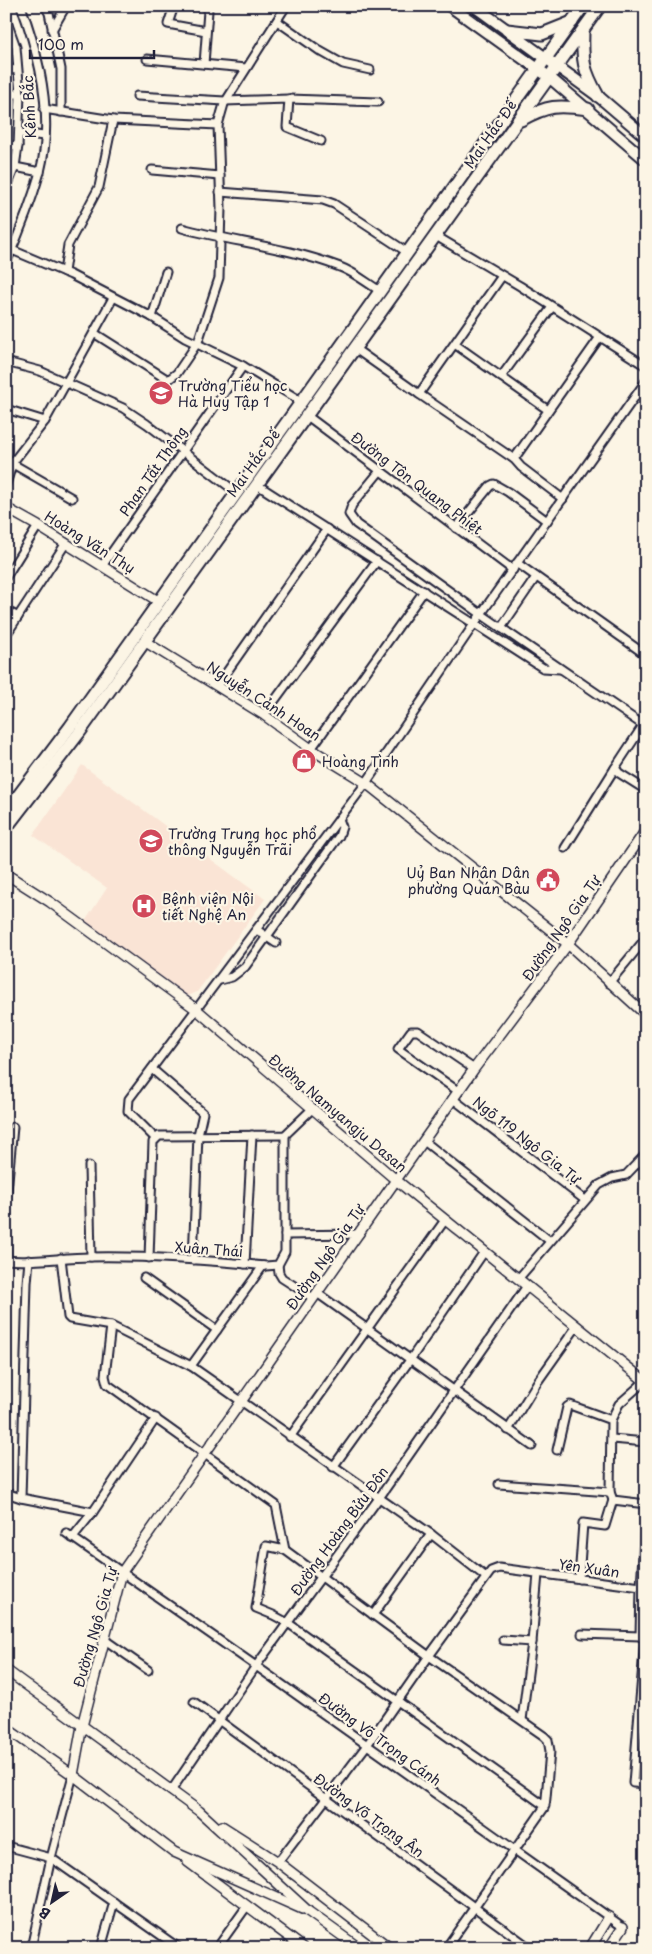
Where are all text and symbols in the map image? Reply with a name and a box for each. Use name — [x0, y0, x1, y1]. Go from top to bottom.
scale bar — [30, 28, 154, 60]
text: 100 m — [38, 32, 84, 55]
street label: Kênh Bắc — [17, 75, 41, 139]
street label: Mai Hắc Đế — [459, 94, 522, 173]
place label: Trường Tiểu học Hà Huy Tập 1 — [178, 375, 287, 412]
school or university icon: Trường Tiểu học Hà Huy Tập 1 — [148, 380, 174, 406]
street label: Phan Tất Thông — [114, 422, 192, 520]
street label: Mai Hắc Đế — [221, 424, 286, 501]
street label: Đường Tôn Quang Phiệt — [347, 426, 487, 540]
street label: Hoàng Văn Thụ — [41, 506, 139, 578]
street label: Nguyễn Cảnh Hoan — [203, 656, 325, 746]
shop icon: Hoàng Tình — [291, 748, 317, 774]
place label: Hoàng Tình — [322, 751, 399, 772]
place label: Trường Trung học phổ thông Nguyễn Trãi — [168, 823, 317, 860]
school or university icon: Trường Trung học phổ thông Nguyễn Trãi — [138, 828, 164, 854]
place label: Uỷ Ban Nhân Dân phường Quán Bàu — [406, 862, 530, 899]
public building icon: Uỷ Ban Nhân Dân phường Quán Bàu — [535, 867, 561, 893]
street label: Đường Ngô Gia Tự — [517, 870, 606, 985]
place label: Bệnh viện Nội tiết Nghệ An — [162, 888, 254, 925]
hospital icon: Bệnh viện Nội tiết Nghệ An — [131, 893, 157, 919]
street label: Đường Namyangju Dasan — [264, 1049, 412, 1177]
street label: Ngõ 119 Ngô Gia Tự — [468, 1091, 587, 1190]
street label: Đường Ngô Gia Tự — [281, 1199, 370, 1314]
street label: Xuân Thái — [174, 1236, 244, 1262]
street label: Đường Hoàng Bửu Đôn — [285, 1462, 393, 1600]
street label: Yên Xuân — [557, 1553, 621, 1583]
street label: Đường Ngô Gia Tự — [68, 1563, 123, 1690]
street label: Đường Võ Trọng Cánh — [314, 1687, 446, 1791]
street label: Đường Võ Trọng Ân — [309, 1768, 429, 1862]
north arrow — [28, 1876, 78, 1926]
text: B — [35, 1902, 54, 1925]

